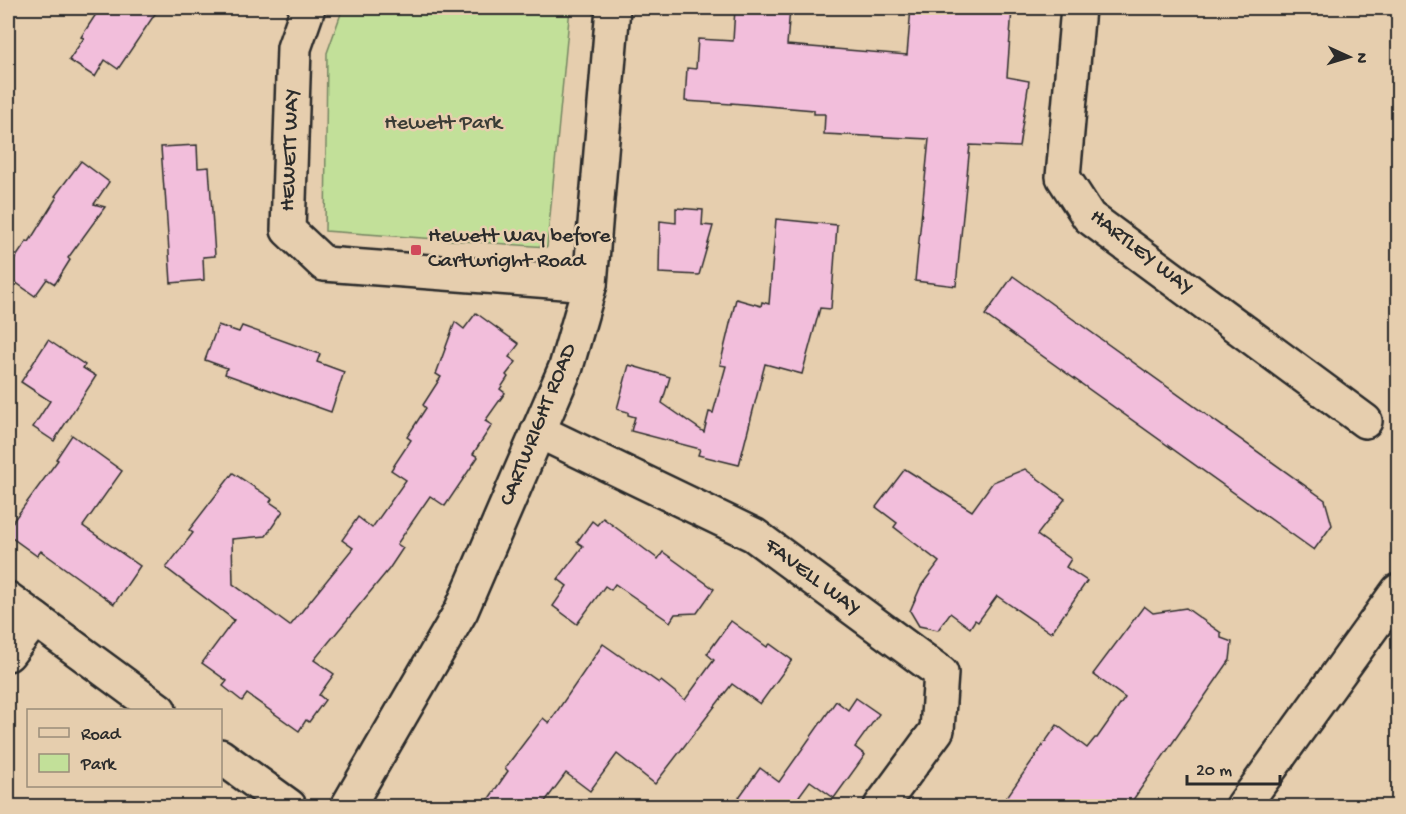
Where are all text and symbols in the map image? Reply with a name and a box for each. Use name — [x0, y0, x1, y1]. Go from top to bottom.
north arrow — [1319, 27, 1379, 87]
text: N — [1351, 52, 1370, 64]
street label: HEWETT WAY — [276, 88, 306, 212]
park label: Hewett Park — [384, 111, 504, 137]
street label: HARTLEY WAY — [1084, 204, 1198, 302]
place label: Hewett Way before Cartwright Road — [428, 224, 611, 275]
marker: Hewett Way before Cartwright Road — [409, 243, 423, 257]
street label: CARTWRIGHT ROAD — [495, 340, 584, 510]
street label: FAVELL WAY — [758, 533, 865, 623]
legend — [27, 709, 222, 787]
text: Road — [81, 725, 122, 746]
scale bar — [1187, 748, 1280, 786]
text: Park — [80, 755, 117, 776]
text: 20 m — [1196, 761, 1232, 782]

